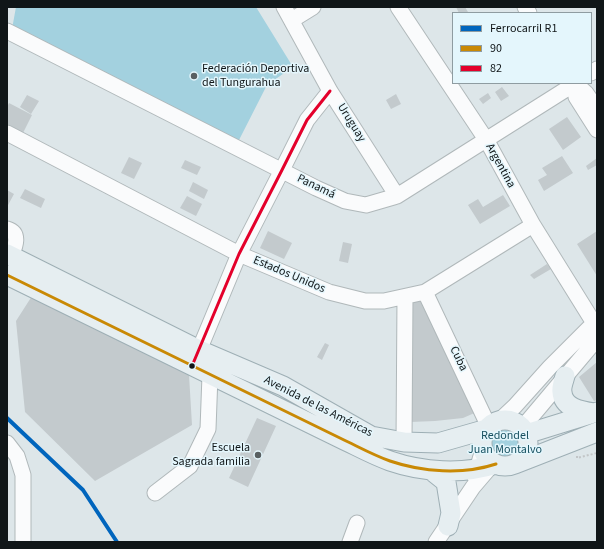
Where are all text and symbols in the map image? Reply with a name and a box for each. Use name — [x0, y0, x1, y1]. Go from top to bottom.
legend — [452, 12, 592, 84]
text: Ferrocarril R1 — [490, 20, 557, 37]
text: 90 — [490, 40, 502, 57]
text: 82 — [490, 60, 502, 77]
place label: Federación Deportiva del Tungurahua — [202, 62, 309, 90]
marker: Federación Deportiva del Tungurahua — [189, 71, 199, 81]
street label: Uruguay — [334, 101, 368, 145]
street label: Argentina — [482, 141, 518, 191]
street label: Panamá — [294, 172, 338, 202]
street label: Estados Unidos — [251, 253, 327, 297]
street label: Cuba — [446, 344, 470, 374]
unlabelled marker — [187, 361, 197, 371]
street label: Avenida de las Américas — [261, 373, 375, 441]
park label: Redondel Juan Montalvo — [468, 429, 542, 457]
place label: Escuela Sagrada familia — [172, 441, 250, 469]
marker: Escuela Sagrada familia — [253, 450, 263, 460]

